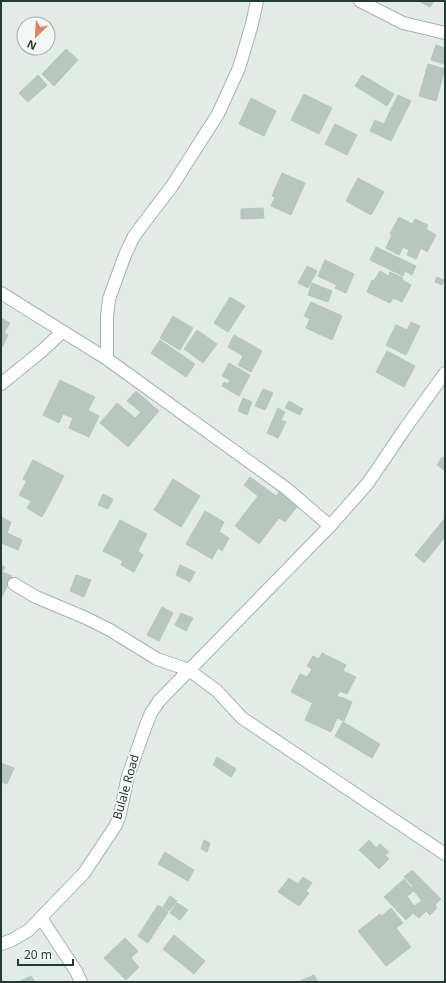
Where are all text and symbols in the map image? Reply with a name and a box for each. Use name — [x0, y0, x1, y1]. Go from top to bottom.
north arrow — [16, 16, 56, 56]
text: N — [24, 37, 39, 54]
street label: Bulale Road — [108, 752, 143, 821]
scale bar — [18, 941, 73, 967]
text: 20 m — [24, 946, 52, 963]

